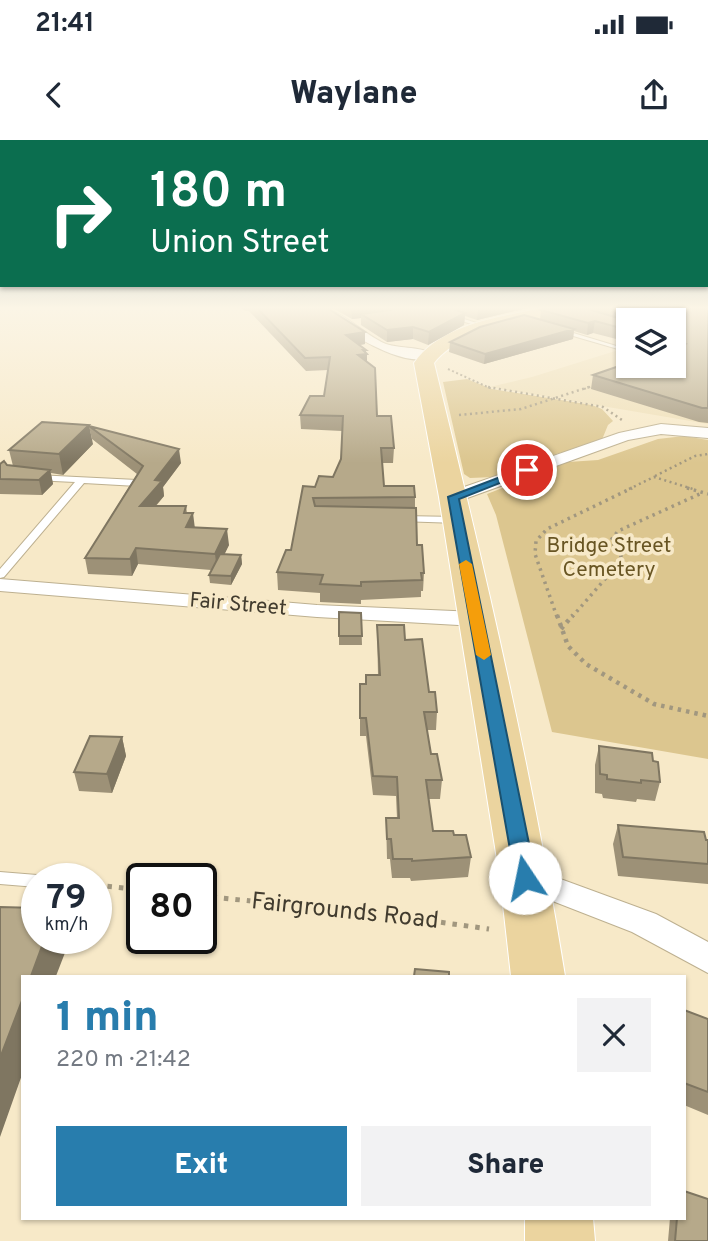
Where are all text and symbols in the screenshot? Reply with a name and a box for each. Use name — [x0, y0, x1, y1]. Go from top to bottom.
text: 21:41 — [35, 8, 95, 41]
text: Waylane — [290, 75, 418, 115]
icon: back — [35, 76, 73, 114]
icon: share — [635, 76, 673, 114]
text: 180 m — [150, 163, 287, 225]
icon: right — [35, 168, 126, 259]
text: Union Street — [150, 224, 330, 264]
map controls — [616, 308, 686, 378]
button: layers — [616, 308, 686, 378]
pin — [497, 440, 557, 500]
icon: arrive — [508, 451, 546, 489]
park label: Bridge Street Cemetery — [547, 533, 671, 584]
street label: Fair Street — [188, 587, 288, 623]
position arrow — [488, 841, 562, 915]
speed limit sign: 80 — [126, 863, 217, 954]
text: 79 — [46, 877, 87, 921]
street label: Fairgrounds Road — [250, 887, 440, 937]
text: km/h — [45, 914, 88, 937]
text: 1 min — [56, 993, 159, 1046]
button: close — [577, 998, 651, 1072]
text: 220 m · 21:42 — [56, 1046, 191, 1075]
button: Exit — [56, 1126, 347, 1206]
button: Share — [361, 1126, 651, 1206]

